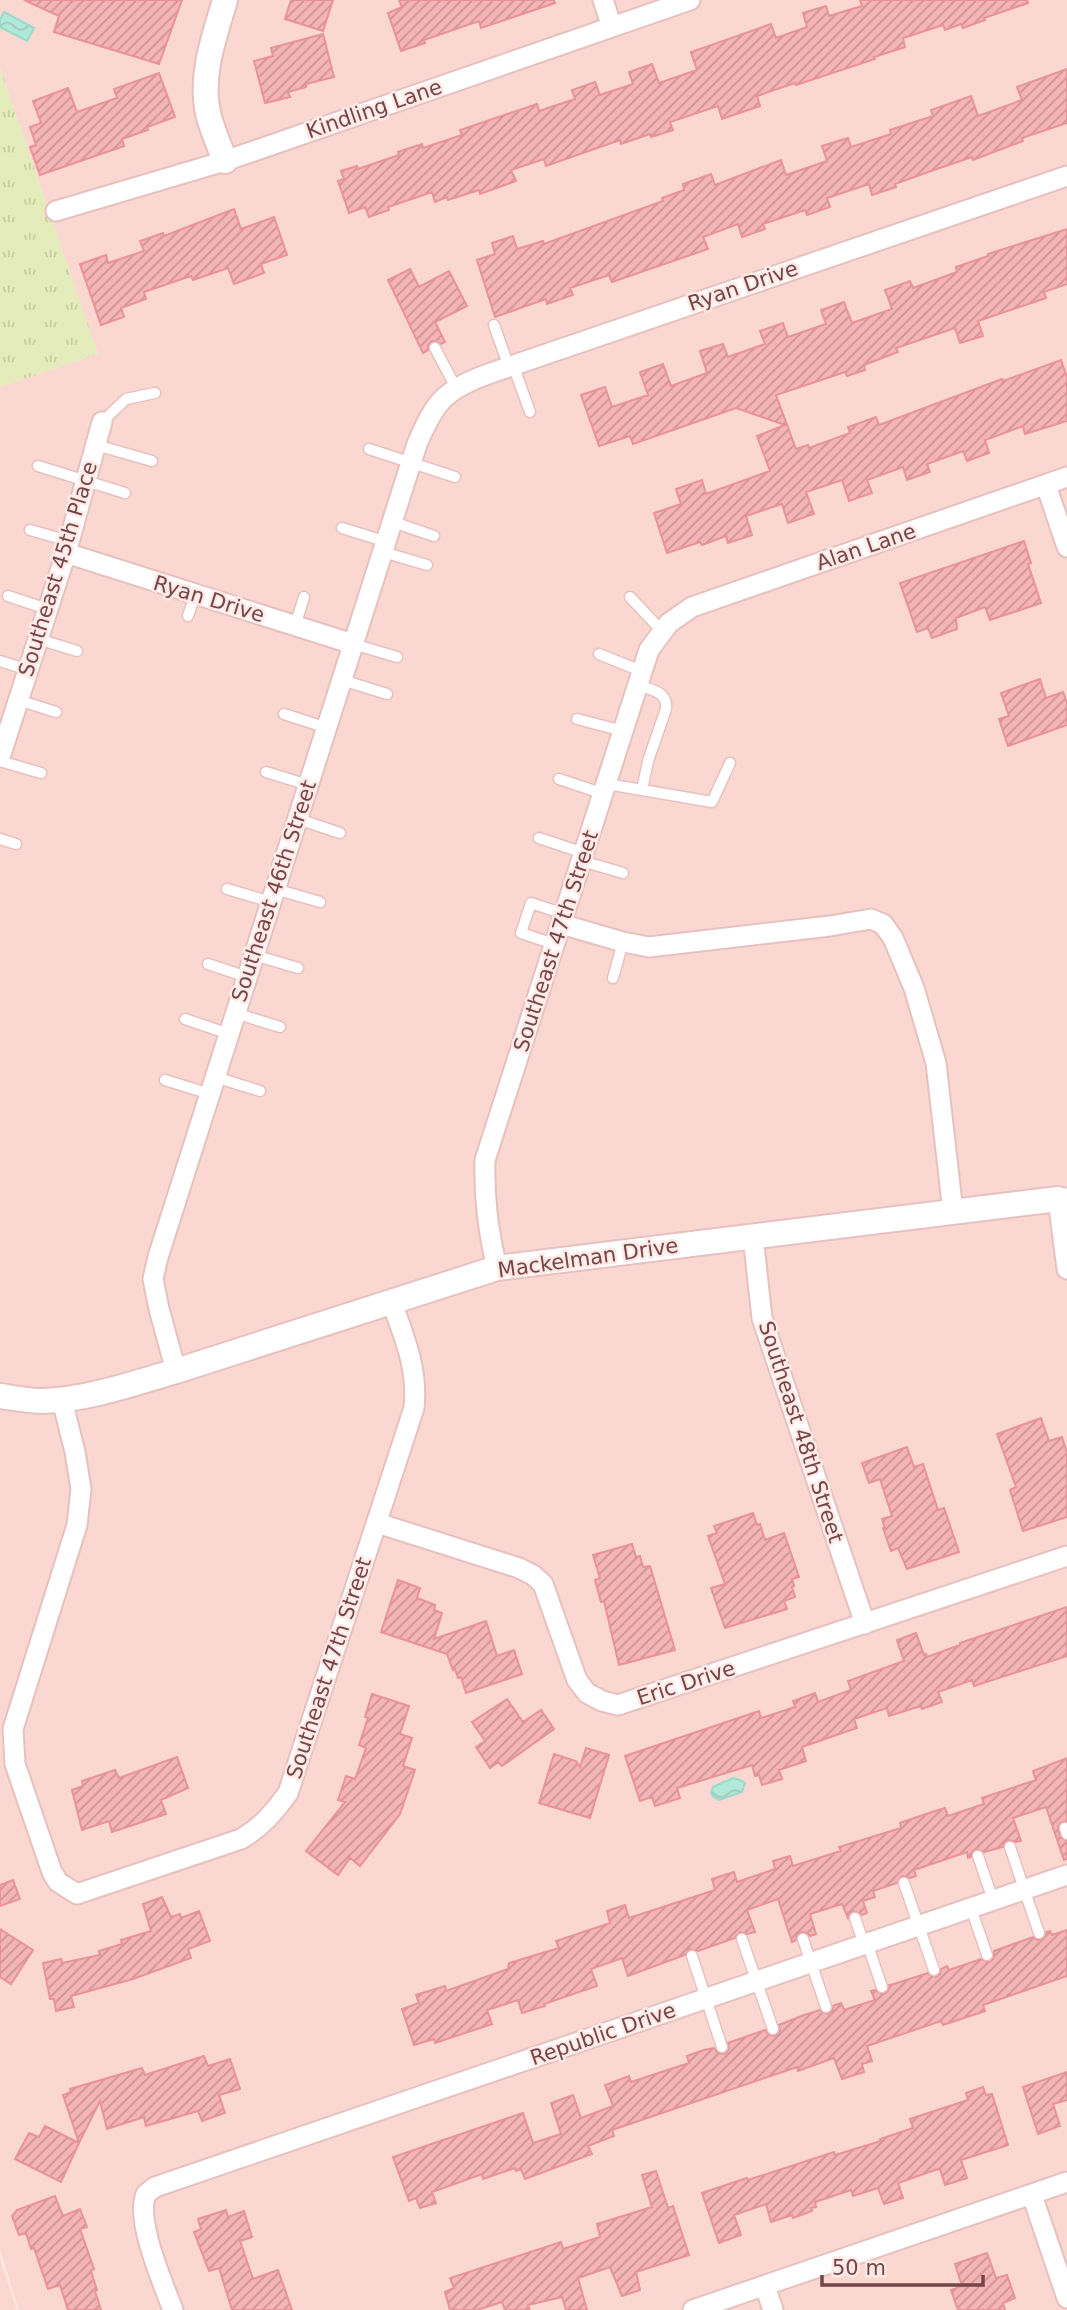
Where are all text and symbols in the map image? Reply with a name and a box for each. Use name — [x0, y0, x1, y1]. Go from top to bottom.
street label: Kindling Lane — [303, 75, 445, 143]
street label: Ryan Drive — [685, 256, 801, 316]
street label: Southeast 45th Place — [14, 459, 102, 679]
street label: Alan Lane — [813, 519, 919, 575]
street label: Ryan Drive — [151, 571, 267, 627]
street label: Southeast 46th Street — [227, 777, 321, 1005]
street label: Southeast 47th Street — [509, 827, 603, 1055]
street label: Mackelman Drive — [496, 1233, 680, 1283]
street label: Southeast 48th Street — [754, 1318, 848, 1546]
street label: Southeast 47th Street — [282, 1554, 376, 1782]
street label: Eric Drive — [634, 1656, 738, 1710]
street label: Republic Drive — [527, 1998, 679, 2070]
scale bar — [822, 2244, 983, 2288]
text: 50 m — [832, 2256, 886, 2280]

